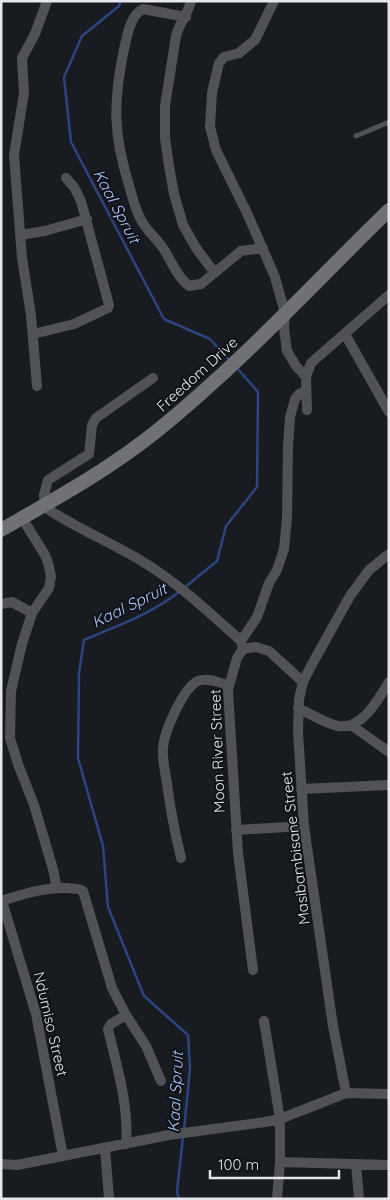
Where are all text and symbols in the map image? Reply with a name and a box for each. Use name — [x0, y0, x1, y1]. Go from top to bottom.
water label: Kaal Spruit — [89, 165, 146, 248]
street label: Freedom Drive — [152, 333, 242, 415]
water label: Kaal Spruit — [88, 578, 171, 632]
street label: Moon River Street — [205, 689, 229, 813]
street label: Masibambisane Street — [276, 770, 314, 926]
street label: Ndumiso Street — [30, 970, 72, 1078]
water label: Kaal Spruit — [163, 1049, 187, 1133]
scale bar — [210, 1148, 339, 1180]
text: 100 m — [218, 1155, 259, 1174]

